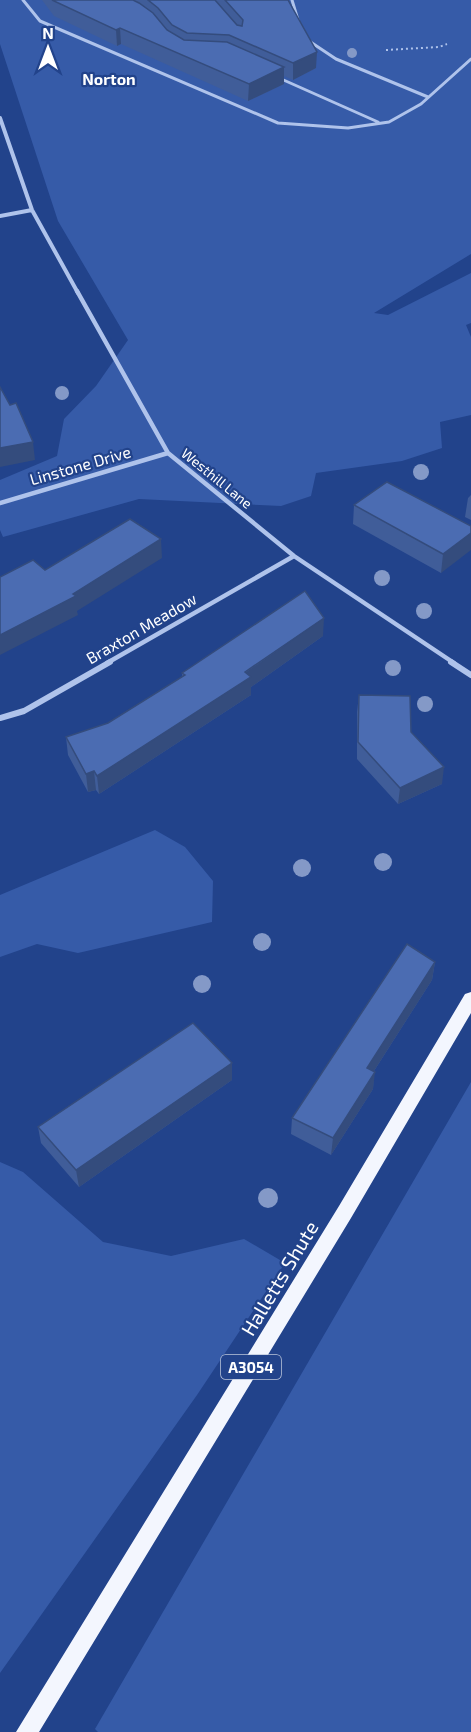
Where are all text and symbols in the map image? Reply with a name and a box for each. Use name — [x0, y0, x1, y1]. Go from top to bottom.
north arrow — [18, 18, 78, 78]
text: N — [42, 23, 54, 42]
district label: Norton — [82, 69, 136, 88]
street label: Linstone Drive — [27, 442, 133, 488]
street label: Westhill Lane — [178, 444, 256, 512]
street label: Braxton Meadow — [82, 589, 200, 667]
street label: Halletts Shute — [235, 1216, 323, 1340]
road number: A3054 — [221, 1355, 281, 1379]

